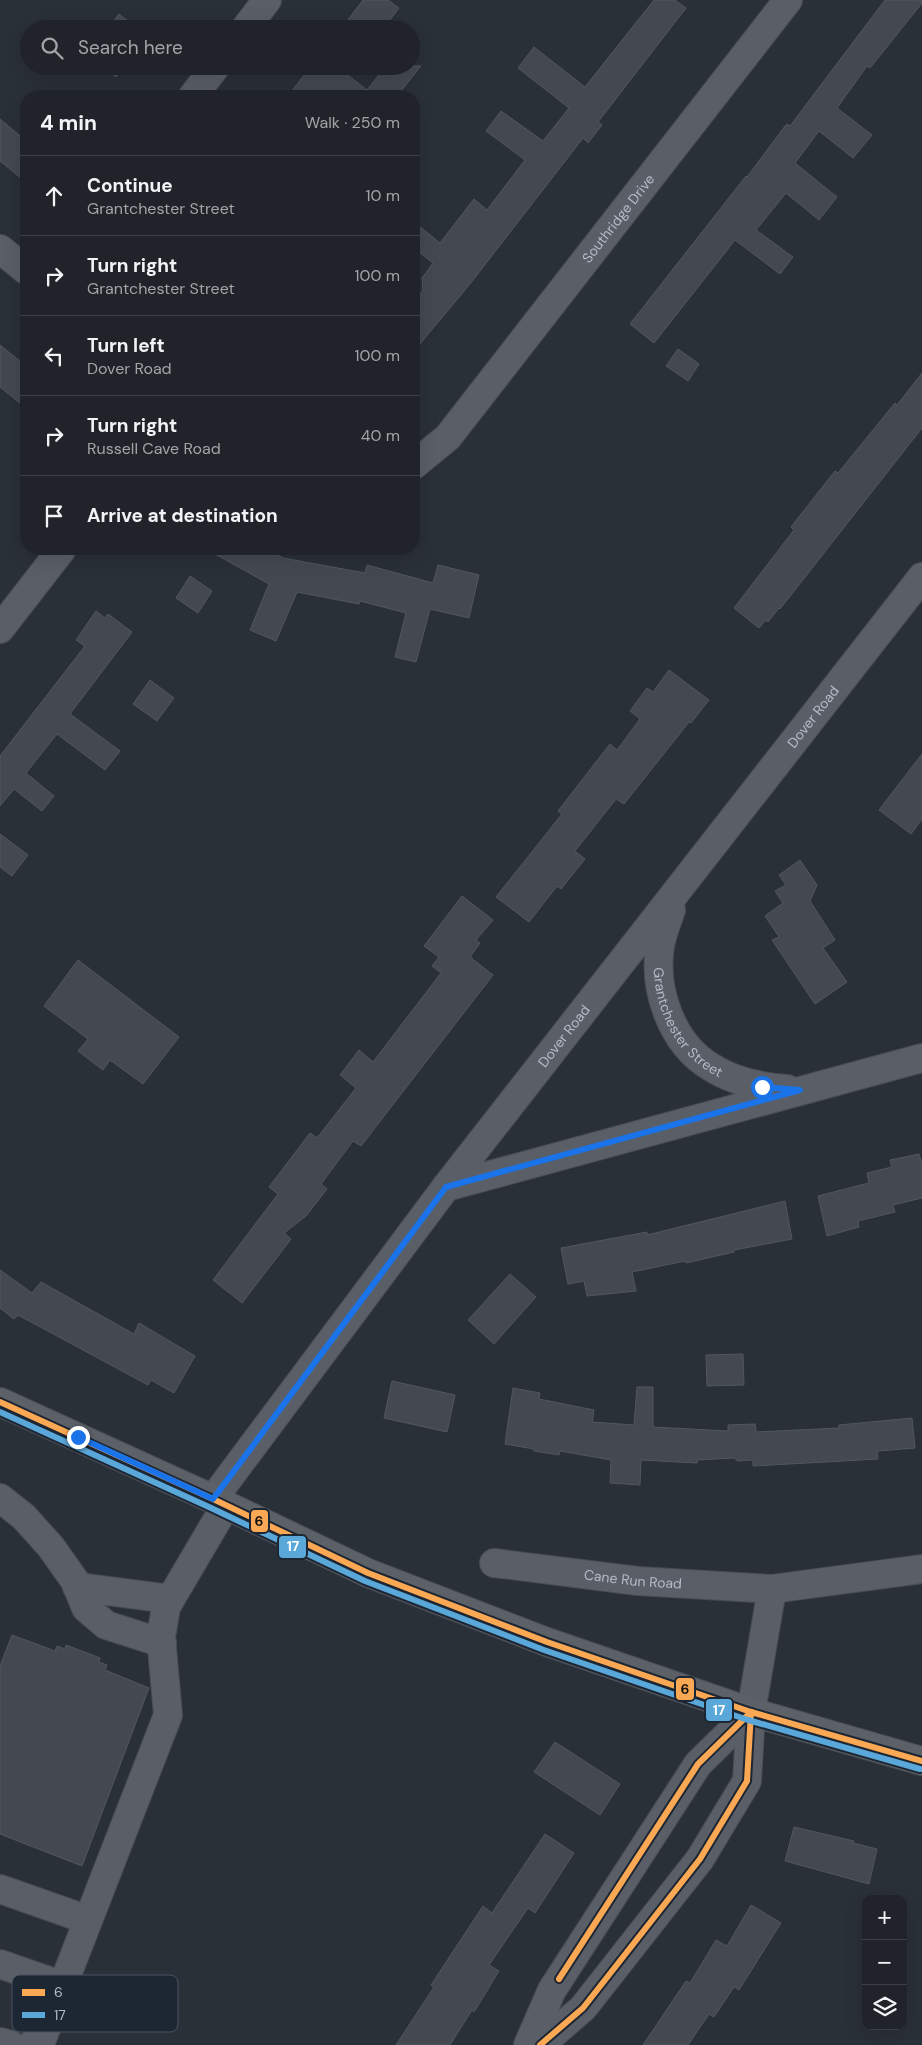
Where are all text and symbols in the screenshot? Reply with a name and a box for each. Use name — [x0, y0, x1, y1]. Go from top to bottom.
search box — [20, 20, 420, 75]
icon: search — [38, 34, 66, 62]
text: Search here — [78, 35, 183, 60]
text: 4 min — [40, 109, 97, 137]
text: Walk · 250 m — [305, 112, 400, 133]
street label: Southridge Drive — [578, 170, 658, 266]
text: Continue — [87, 173, 173, 198]
icon: ahead — [40, 182, 68, 210]
text: 10 m — [366, 185, 400, 206]
text: Grantchester Street — [87, 198, 235, 219]
text: Turn right — [87, 253, 177, 278]
icon: right — [40, 262, 68, 290]
text: 100 m — [355, 265, 400, 286]
text: Grantchester Street — [87, 278, 235, 299]
text: Turn left — [87, 333, 165, 358]
icon: left — [40, 342, 68, 370]
text: 100 m — [355, 345, 400, 366]
text: Dover Road — [87, 358, 172, 379]
text: Turn right — [87, 413, 177, 438]
icon: right — [40, 422, 68, 450]
text: 40 m — [361, 425, 400, 446]
text: Russell Cave Road — [87, 438, 221, 459]
icon: arrive — [40, 502, 68, 530]
text: Arrive at destination — [87, 503, 278, 528]
street label: Dover Road — [783, 682, 843, 751]
street label: Grantchester Street — [650, 967, 726, 1081]
street label: Dover Road — [534, 1001, 594, 1071]
route start — [751, 1076, 774, 1099]
route end — [67, 1426, 90, 1449]
line badge: 6 — [250, 1509, 269, 1533]
text: 6 — [255, 1512, 264, 1530]
line badge: 17 — [278, 1535, 307, 1559]
text: 17 — [287, 1537, 300, 1555]
street label: Cane Run Road — [583, 1565, 682, 1593]
line badge: 6 — [675, 1677, 695, 1701]
text: 6 — [681, 1680, 690, 1698]
line badge: 17 — [705, 1698, 733, 1722]
text: 17 — [713, 1701, 726, 1719]
map controls — [862, 1895, 907, 2030]
button: + — [862, 1895, 907, 1940]
button: − — [862, 1940, 907, 1985]
legend — [12, 1975, 178, 2032]
text: 6 — [54, 1983, 63, 2001]
button: layers — [862, 1985, 907, 2030]
text: 17 — [54, 2006, 66, 2024]

